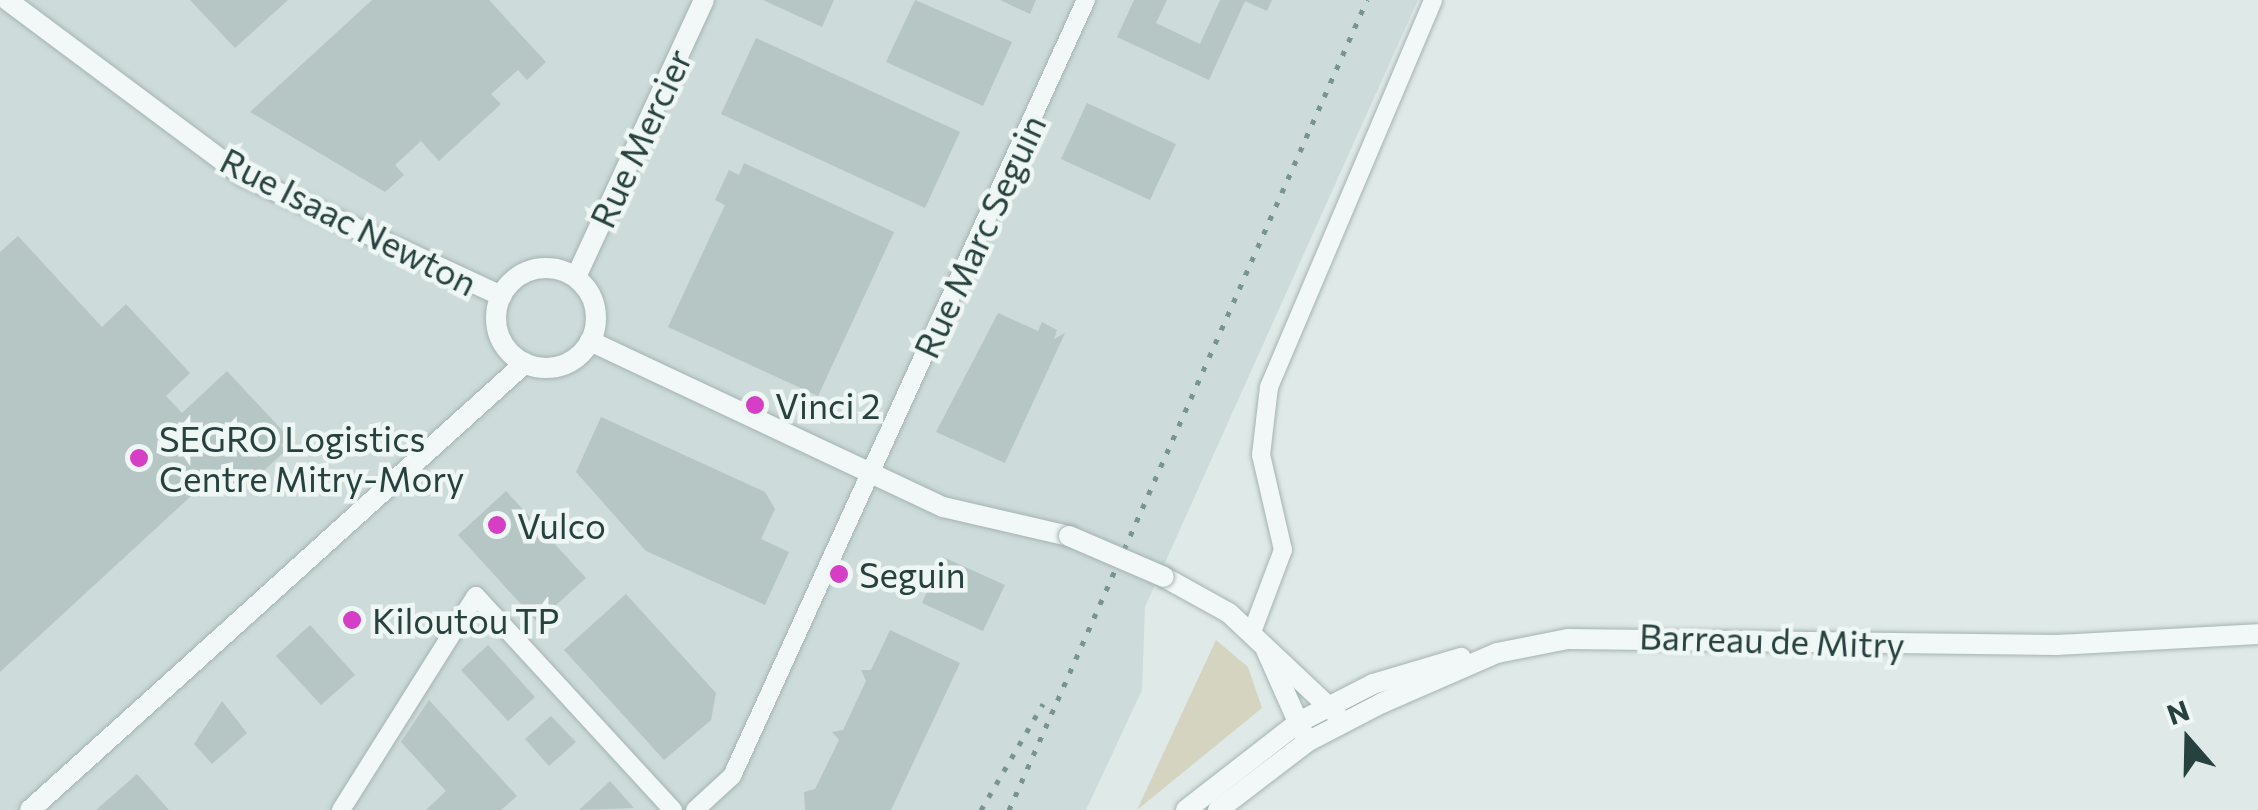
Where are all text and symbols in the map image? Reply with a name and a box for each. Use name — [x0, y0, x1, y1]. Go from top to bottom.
street label: Rue Mercier — [580, 42, 700, 234]
street label: Rue Marc Seguin — [904, 108, 1054, 364]
street label: Rue Isaac Newton — [214, 138, 484, 304]
place label: Vinci 2 — [775, 384, 880, 426]
marker: Vinci 2 — [744, 394, 766, 416]
place label: SEGRO Logistics Centre Mitry-Mory — [159, 417, 464, 499]
marker: SEGRO Logistics Centre Mitry-Mory — [128, 447, 150, 469]
place label: Vulco — [517, 504, 606, 546]
marker: Vulco — [486, 514, 508, 536]
place label: Seguin — [859, 553, 966, 595]
marker: Seguin — [828, 563, 850, 585]
place label: Kiloutou TP — [372, 599, 559, 641]
marker: Kiloutou TP — [341, 609, 363, 631]
street label: Barreau de Mitry — [1639, 614, 1905, 666]
north arrow — [2138, 690, 2238, 790]
text: N — [2162, 692, 2193, 731]

